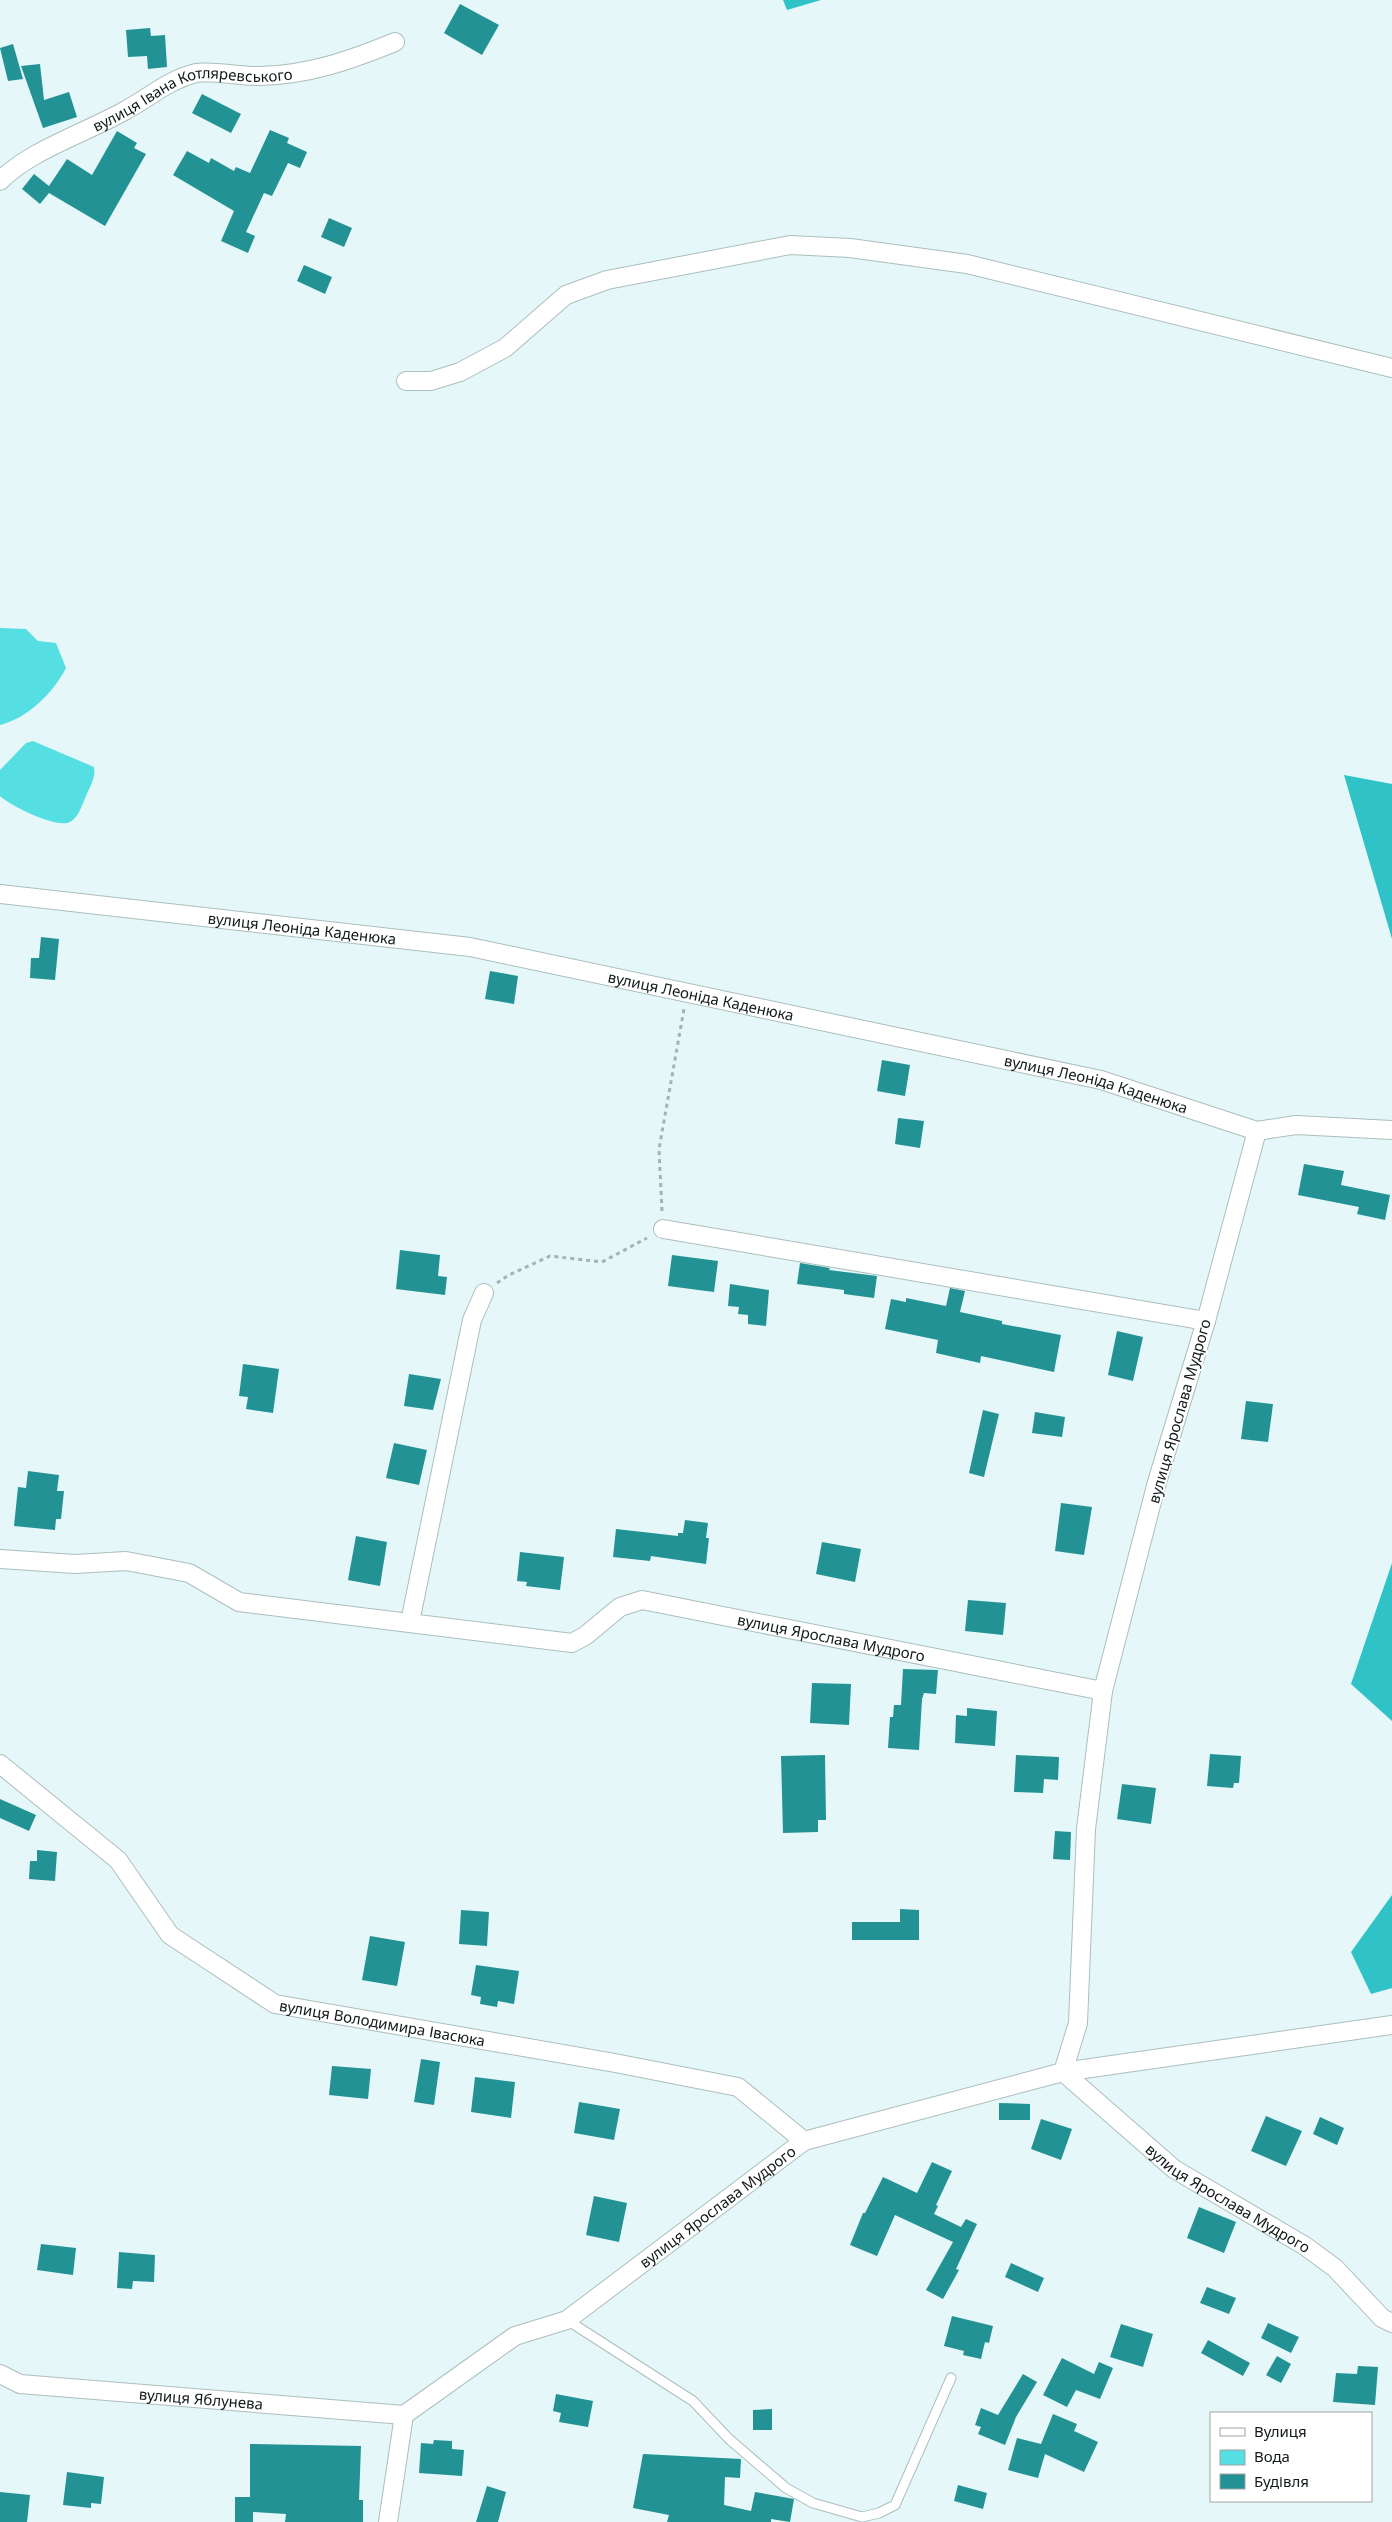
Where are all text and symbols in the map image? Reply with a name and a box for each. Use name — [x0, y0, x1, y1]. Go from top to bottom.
street label: вулиця Івана Котляревського — [89, 62, 294, 136]
street label: вулиця Леоніда Каденюка — [207, 908, 397, 949]
street label: вулиця Леоніда Каденюка — [606, 966, 796, 1025]
street label: вулиця Леоніда Каденюка — [1003, 1050, 1190, 1118]
street label: вулиця Ярослава Мудрого — [1143, 1316, 1215, 1505]
street label: вулиця Ярослава Мудрого — [736, 1609, 927, 1666]
street label: вулиця Володимира Івасюка — [278, 1995, 487, 2050]
street label: вулиця Ярослава Мудрого — [1142, 2139, 1315, 2257]
street label: вулиця Ярослава Мудрого — [635, 2141, 800, 2272]
street label: вулиця Яблунева — [138, 2384, 264, 2414]
legend — [1210, 2412, 1372, 2502]
text: Вулиця — [1254, 2421, 1307, 2441]
text: Вода — [1254, 2446, 1290, 2466]
text: Будівля — [1254, 2471, 1309, 2491]

